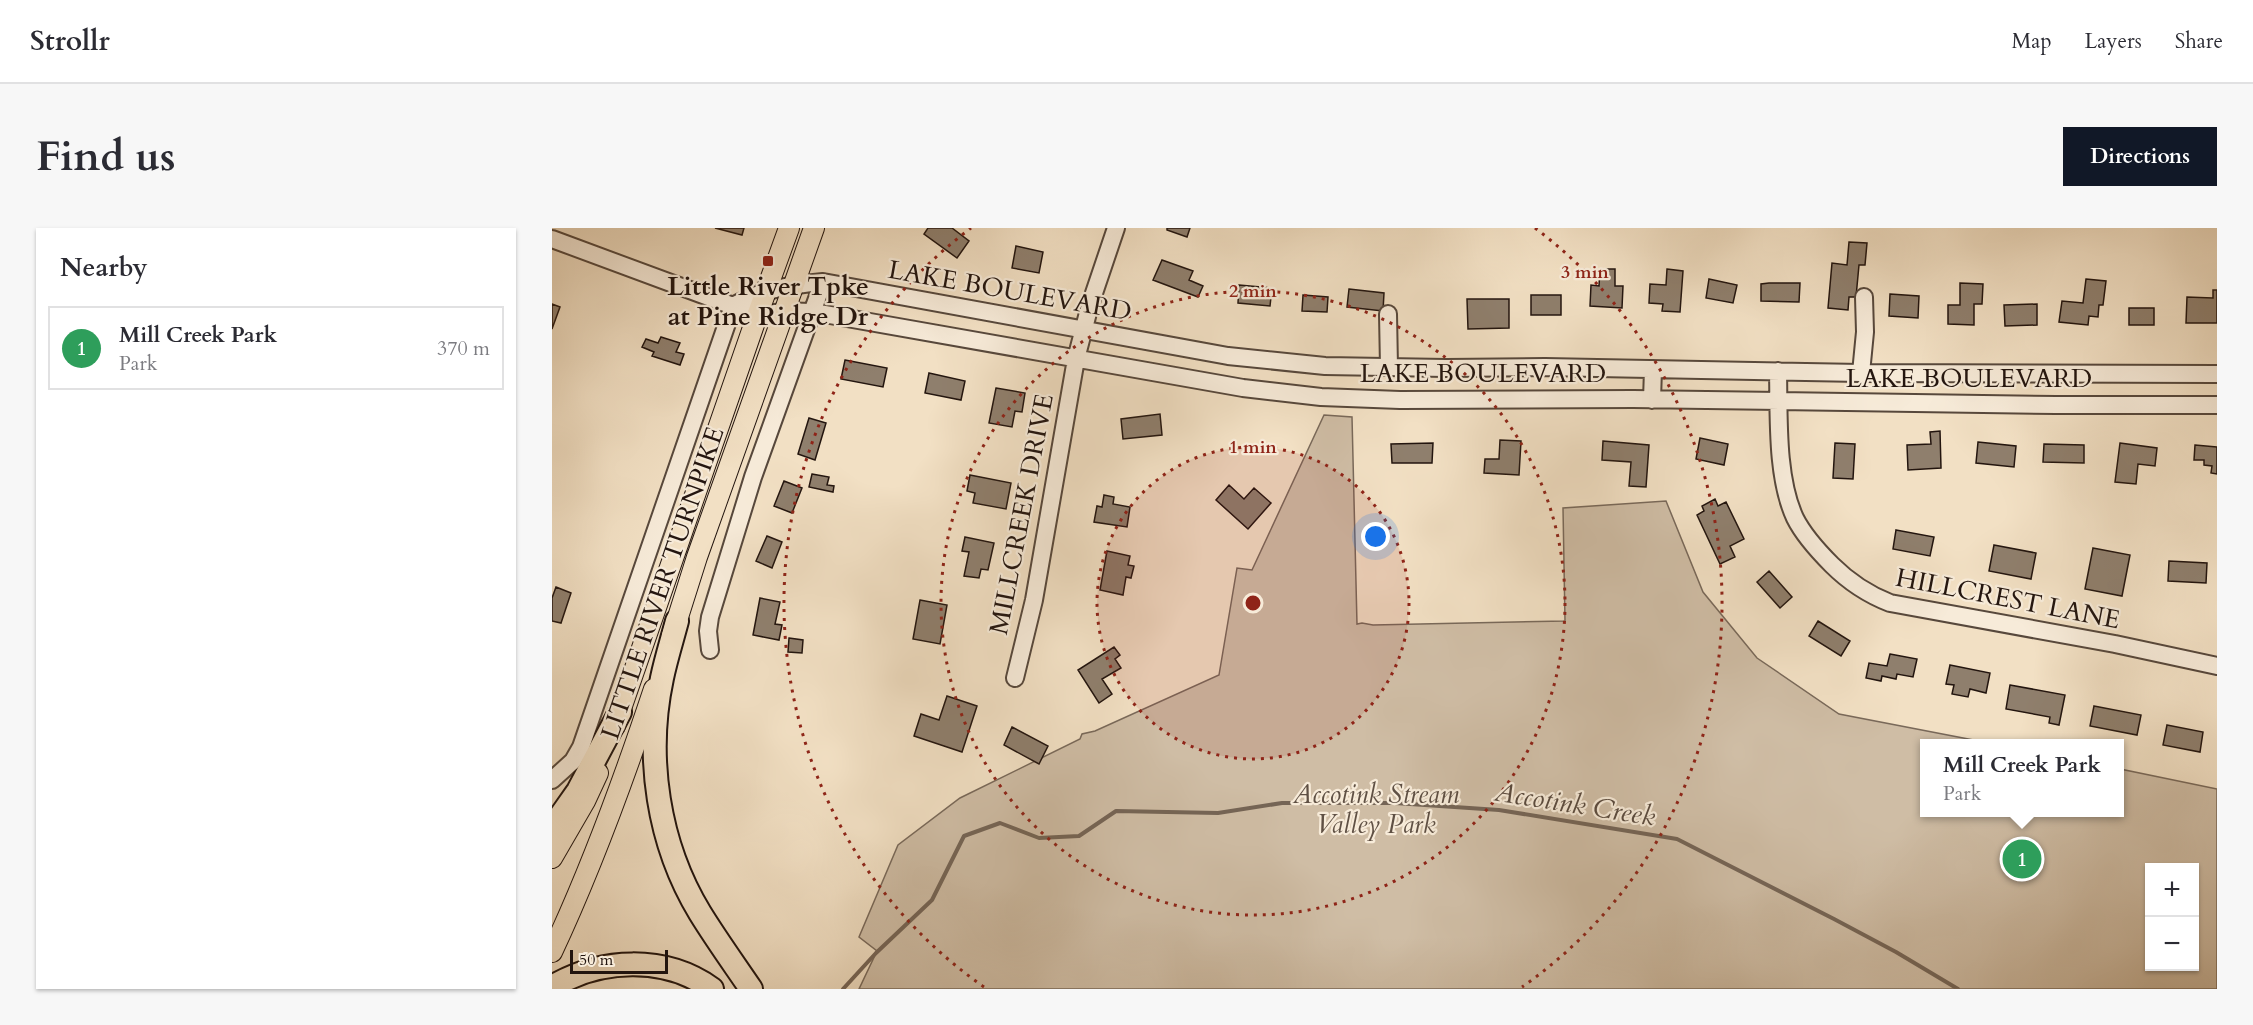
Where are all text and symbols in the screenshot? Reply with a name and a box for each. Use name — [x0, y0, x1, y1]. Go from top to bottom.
text: Strollr — [30, 22, 110, 60]
text: Map — [2012, 27, 2052, 56]
text: Layers — [2085, 27, 2142, 56]
text: Share — [2175, 27, 2223, 56]
button: Directions — [2063, 127, 2217, 186]
text: Find us — [36, 128, 176, 185]
text: Nearby — [60, 250, 148, 285]
street label: LAKE BOULEVARD — [885, 252, 1134, 329]
marker: Little River Tpke at Pine Ridge Dr — [761, 254, 775, 268]
text: 3 min — [1561, 260, 1609, 285]
place label: Little River Tpke at Pine Ridge Dr — [667, 269, 869, 334]
text: 2 min — [1229, 279, 1277, 304]
text: Mill Creek Park — [119, 320, 277, 350]
text: 1 — [76, 335, 87, 362]
text: 370 m — [437, 335, 490, 362]
text: Park — [119, 350, 157, 377]
street label: LAKE BOULEVARD — [1360, 356, 1606, 391]
street label: LAKE BOULEVARD — [1846, 361, 2092, 396]
street label: MILLCREEK DRIVE — [981, 391, 1062, 637]
street label: LITTLE RIVER TURNPIKE — [592, 422, 733, 744]
text: 1 min — [1229, 435, 1277, 460]
your location — [1361, 522, 1390, 551]
street label: HILLCREST LANE — [1893, 560, 2123, 637]
centre of rings — [1243, 593, 1263, 613]
popup — [1920, 739, 2124, 817]
text: Mill Creek Park — [1943, 750, 2101, 780]
water label: Accotink Creek — [1491, 773, 1658, 836]
park label: Accotink Stream Valley Park — [1292, 777, 1460, 842]
text: Park — [1943, 780, 1981, 807]
pin: 1 — [2002, 836, 2042, 882]
map controls — [2145, 863, 2199, 971]
button: + — [2145, 863, 2199, 917]
button: − — [2145, 917, 2199, 971]
scale bar — [570, 947, 668, 974]
text: 50 m — [579, 949, 613, 971]

